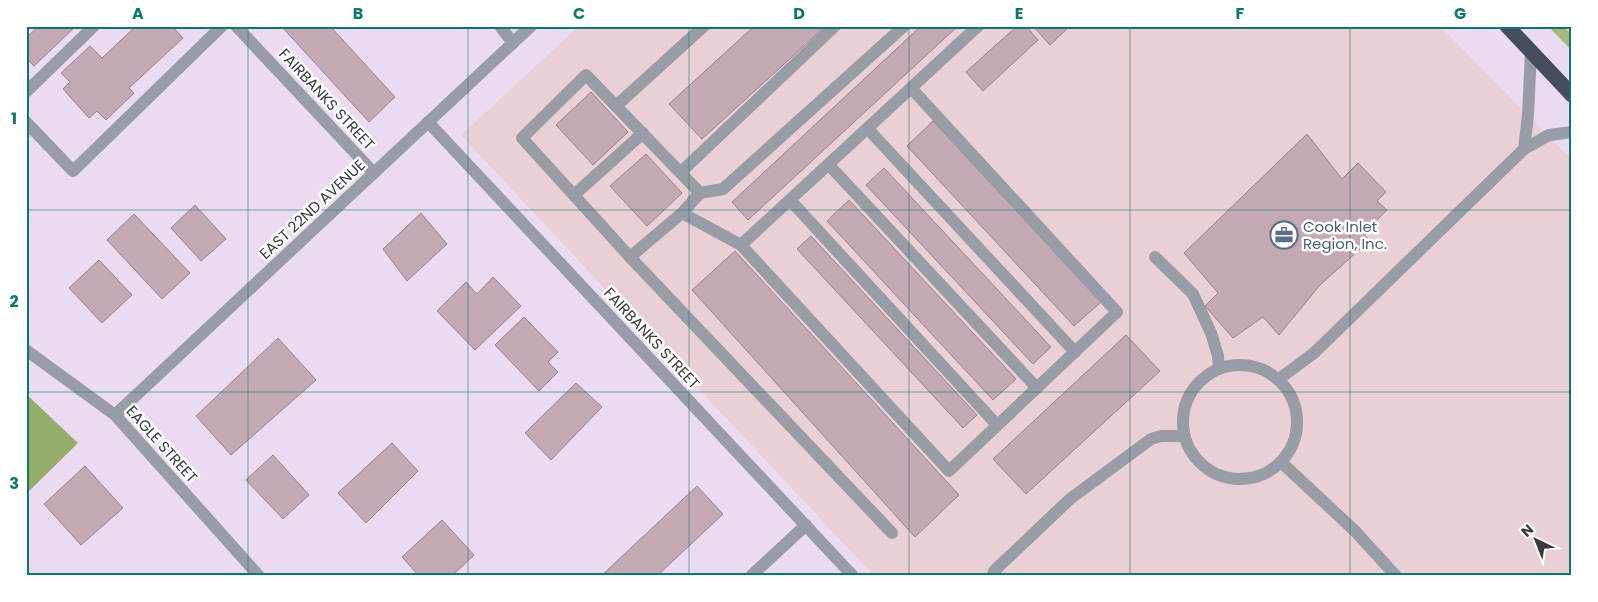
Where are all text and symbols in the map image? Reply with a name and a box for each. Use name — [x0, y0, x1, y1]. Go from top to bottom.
text: A — [132, 2, 144, 25]
text: B — [353, 2, 363, 25]
text: C — [573, 2, 585, 25]
text: D — [793, 2, 805, 25]
text: E — [1015, 2, 1023, 25]
text: F — [1236, 2, 1245, 25]
text: G — [1454, 2, 1466, 25]
street label: FAIRBANKS STREET — [274, 44, 380, 154]
text: 1 — [11, 107, 17, 130]
street label: EAST 22ND AVENUE — [255, 154, 369, 264]
place label: Cook Inlet Region, Inc. — [1303, 216, 1387, 254]
office icon: Cook Inlet Region, Inc. — [1269, 220, 1299, 250]
street label: FAIRBANKS STREET — [599, 283, 705, 393]
text: 2 — [9, 290, 19, 313]
street label: EAGLE STREET — [122, 401, 202, 487]
text: 3 — [9, 472, 19, 495]
north arrow — [1510, 514, 1560, 564]
text: N — [1516, 520, 1538, 541]

